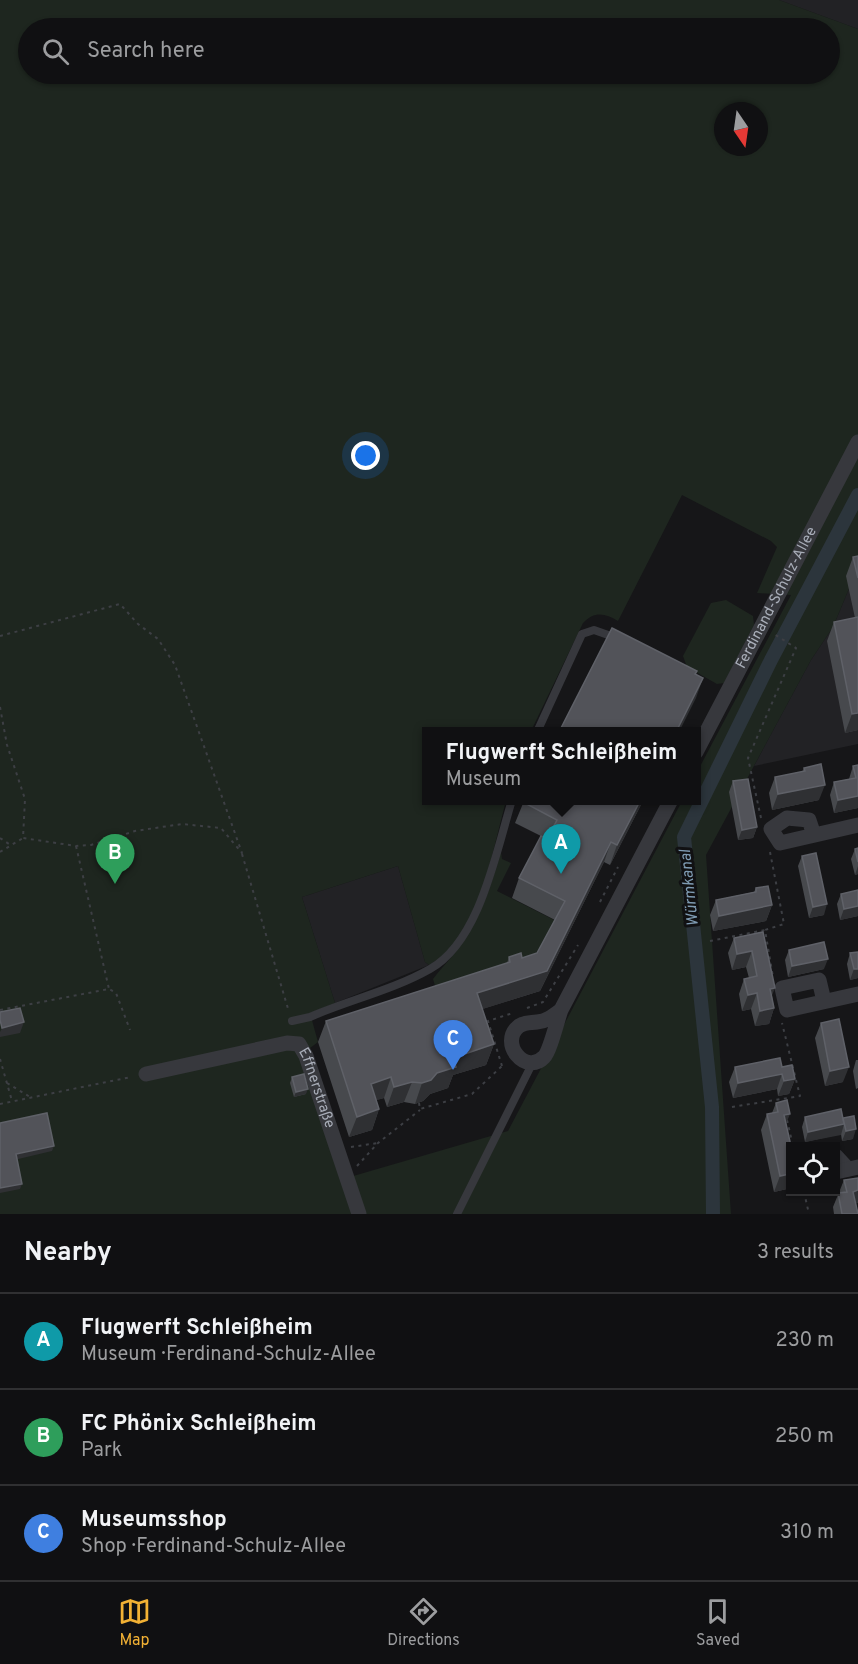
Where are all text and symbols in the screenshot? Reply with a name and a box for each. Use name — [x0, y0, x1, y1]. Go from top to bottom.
search box — [18, 18, 840, 84]
icon: search — [39, 35, 72, 68]
text: Search here — [87, 38, 205, 65]
north arrow — [714, 102, 768, 156]
your location — [351, 441, 380, 470]
street label: Ferdinand-Schulz-Allee — [732, 524, 821, 672]
popup — [422, 727, 701, 805]
text: Flugwerft Schleißheim — [446, 740, 677, 767]
text: Museum — [446, 767, 521, 793]
pin: A — [542, 824, 580, 874]
pin: B — [96, 834, 134, 884]
water label: Würmkanal — [676, 848, 704, 928]
pin: C — [434, 1020, 472, 1070]
street label: Effnerstraße — [294, 1044, 339, 1131]
map controls — [786, 1142, 840, 1196]
button: locate — [786, 1142, 840, 1196]
text: Nearby — [24, 1237, 112, 1270]
text: 3 results — [757, 1240, 834, 1266]
text: Flugwerft Schleißheim — [81, 1315, 313, 1342]
text: A — [36, 1328, 51, 1354]
text: 230 m — [775, 1328, 834, 1354]
text: Museum · Ferdinand-Schulz-Allee — [81, 1342, 376, 1368]
text: FC Phönix Schleißheim — [81, 1411, 317, 1438]
text: B — [37, 1424, 50, 1450]
text: 250 m — [775, 1424, 834, 1450]
text: Park — [81, 1438, 122, 1464]
text: Museumsshop — [81, 1507, 227, 1534]
text: C — [37, 1520, 50, 1546]
text: 310 m — [780, 1520, 834, 1546]
text: Shop · Ferdinand-Schulz-Allee — [81, 1534, 346, 1560]
tab: Map — [118, 1595, 151, 1651]
tab: Directions — [387, 1595, 460, 1651]
tab: Saved — [696, 1595, 740, 1651]

